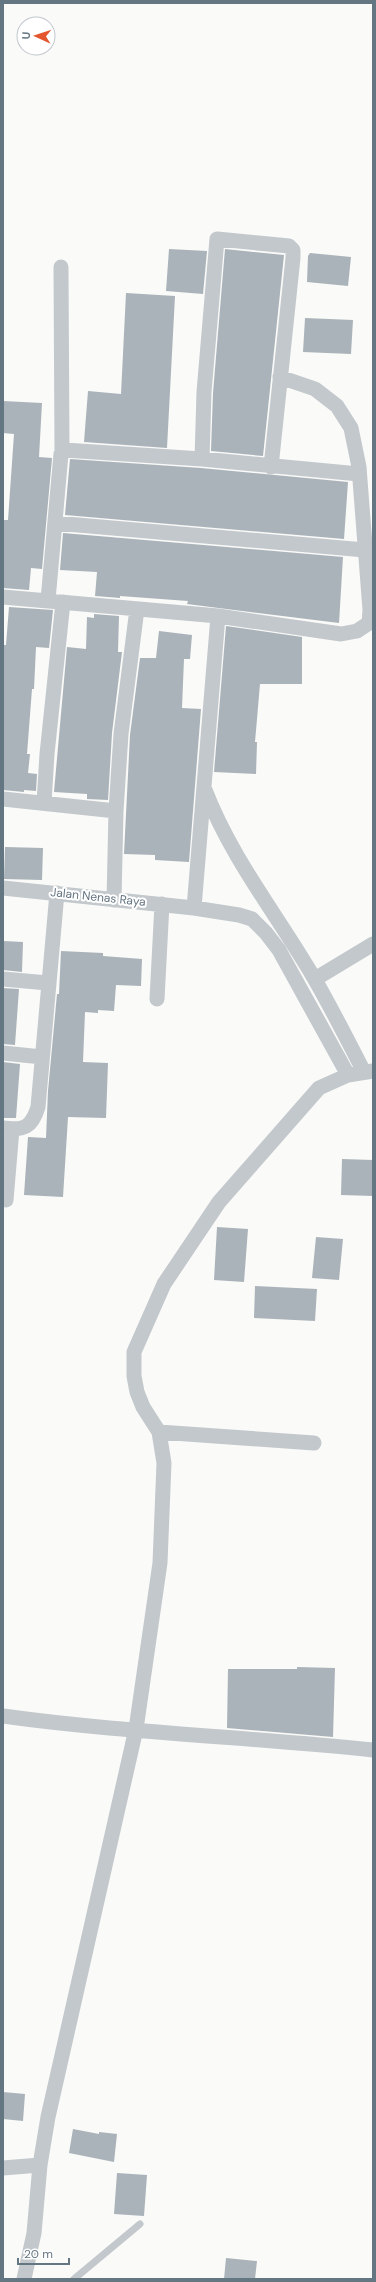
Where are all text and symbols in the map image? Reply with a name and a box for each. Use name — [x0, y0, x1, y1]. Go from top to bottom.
north arrow — [16, 16, 56, 56]
text: U — [19, 31, 33, 40]
street label: Jalan Nenas Raya — [50, 884, 146, 910]
scale bar — [18, 2240, 69, 2266]
text: 20 m — [24, 2246, 53, 2262]

